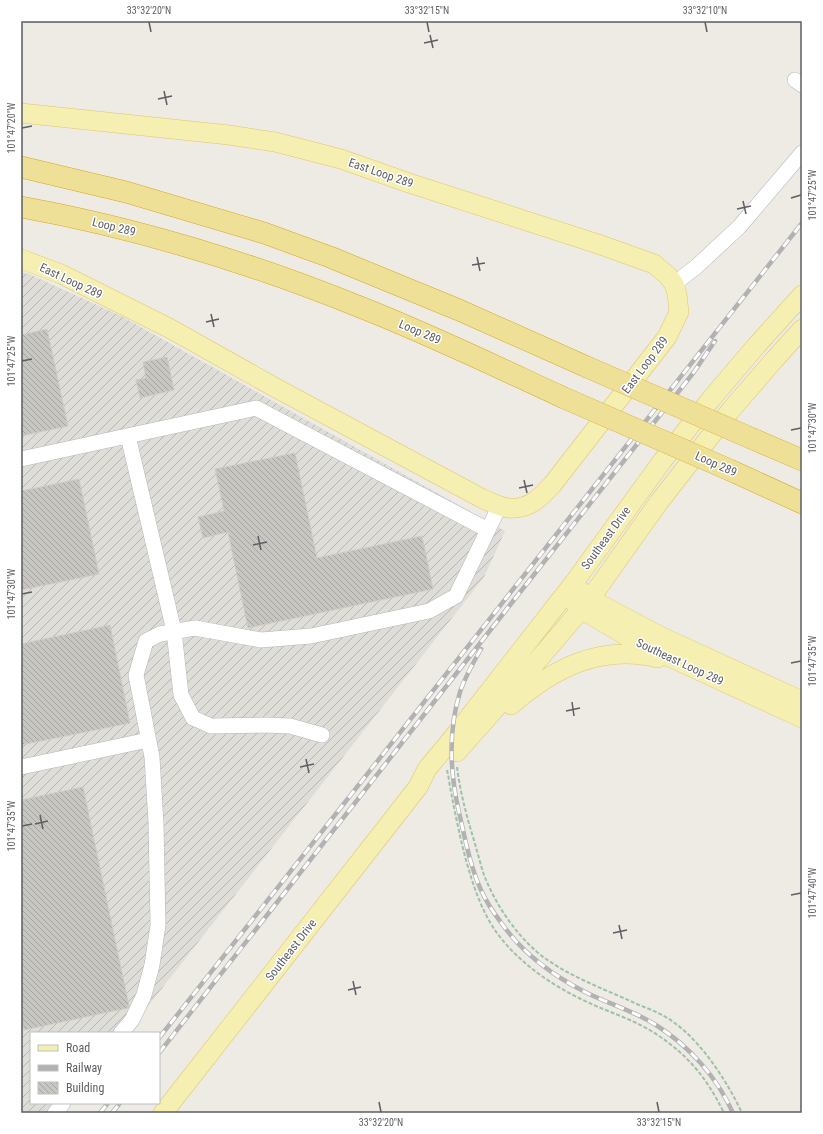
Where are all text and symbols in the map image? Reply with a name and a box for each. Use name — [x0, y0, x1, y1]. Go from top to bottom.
text: 33°32'20"N — [127, 5, 171, 16]
text: 33°32'15"N — [405, 5, 449, 16]
text: 33°32'10"N — [683, 5, 727, 16]
text: 101°47'20"W — [6, 102, 17, 153]
street label: East Loop 289 — [347, 155, 415, 191]
text: 101°47'25"W — [807, 169, 818, 220]
street label: Loop 289 — [91, 215, 137, 239]
street label: East Loop 289 — [37, 260, 105, 302]
street label: Loop 289 — [397, 317, 443, 347]
street label: East Loop 289 — [619, 334, 671, 396]
text: 101°47'25"W — [6, 335, 17, 386]
text: 101°47'30"W — [807, 402, 818, 453]
street label: Loop 289 — [693, 449, 739, 479]
street label: Southeast Drive — [578, 503, 634, 572]
text: 101°47'30"W — [6, 568, 17, 619]
text: 101°47'35"W — [807, 635, 818, 686]
street label: Southeast Loop 289 — [634, 636, 726, 688]
text: 101°47'35"W — [6, 800, 17, 851]
text: 101°47'40"W — [807, 867, 818, 918]
street label: Southeast Drive — [263, 916, 320, 984]
legend — [30, 1032, 160, 1104]
text: Road — [66, 1041, 90, 1055]
text: Railway — [66, 1061, 102, 1075]
text: Building — [66, 1081, 104, 1095]
text: 33°32'20"N — [359, 1117, 403, 1128]
text: 33°32'15"N — [637, 1117, 681, 1128]

